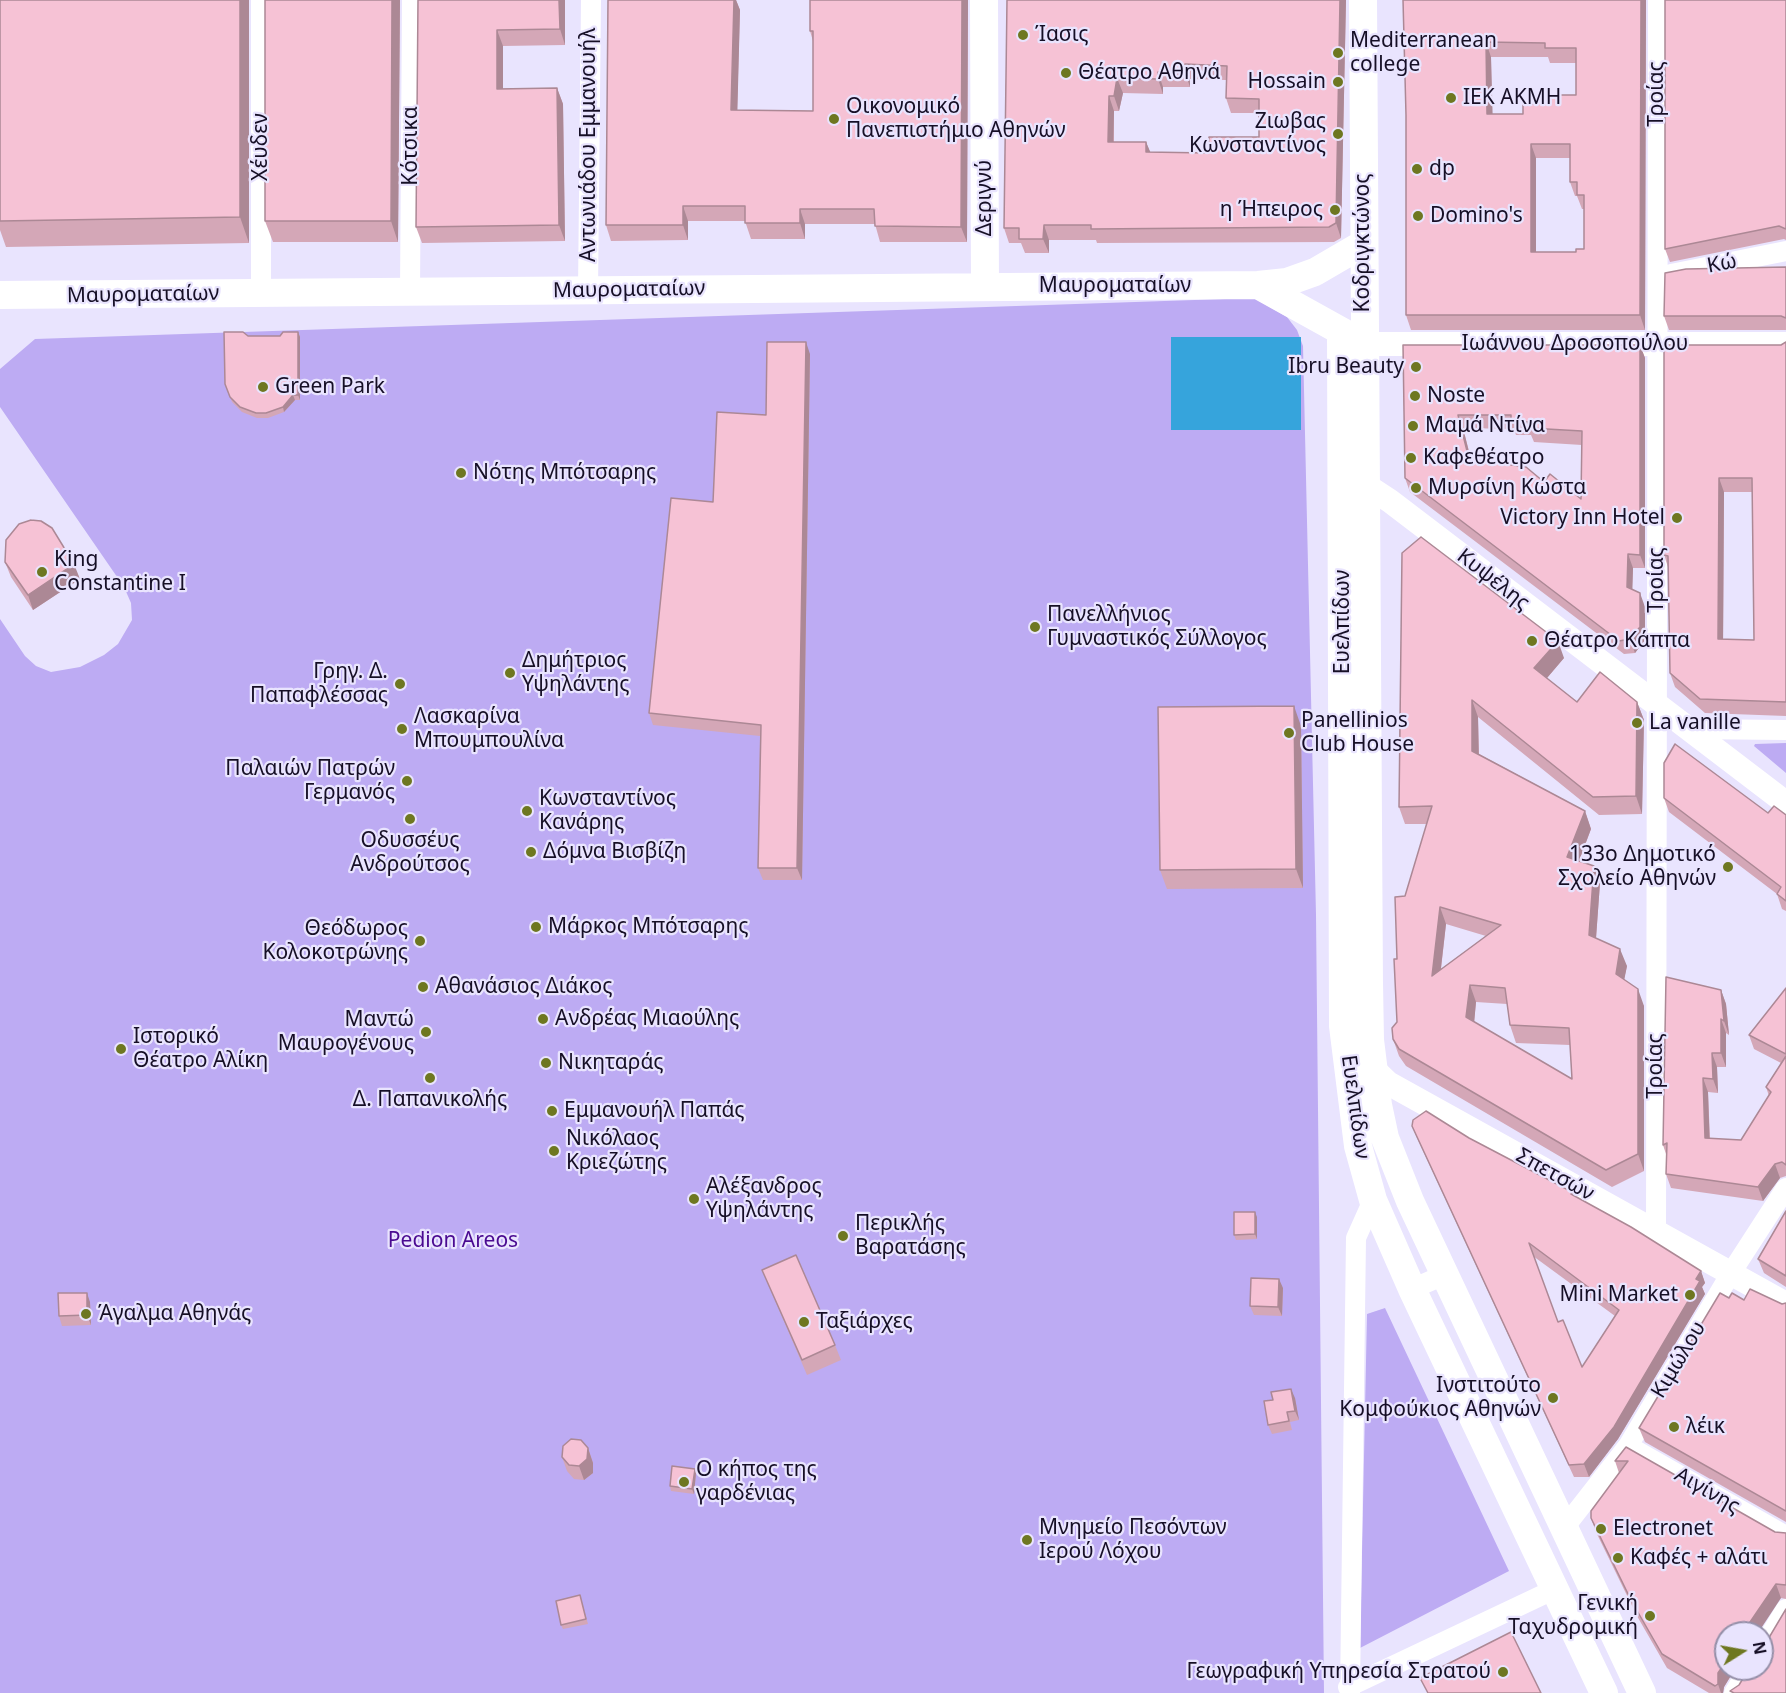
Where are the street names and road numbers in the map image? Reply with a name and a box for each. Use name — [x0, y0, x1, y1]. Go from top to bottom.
street label: Αντωνιάδου Εμμανουήλ — [576, 28, 602, 262]
street label: Τροίας — [1644, 61, 1670, 127]
street label: Κότσικα — [398, 106, 424, 186]
street label: Χέυδεν — [248, 113, 274, 181]
street label: Δεριγνύ — [972, 160, 998, 236]
street label: Κοδριγκτώνος — [1350, 173, 1376, 313]
street label: Κώ — [1705, 249, 1739, 279]
street label: Μαυροματαίων — [1039, 273, 1191, 299]
street label: Μαυροματαίων — [553, 276, 705, 304]
street label: Μαυροματαίων — [67, 281, 219, 309]
street label: Ιωάννου Δροσοπούλου — [1462, 331, 1688, 357]
street label: Κυψέλης — [1452, 544, 1534, 616]
street label: Τροίας — [1644, 547, 1670, 613]
street label: Ευελπίδων — [1330, 570, 1356, 674]
street label: Τροίας — [1643, 1033, 1669, 1099]
street label: Ευελπίδων — [1335, 1053, 1375, 1161]
street label: Σπετσών — [1512, 1143, 1598, 1207]
street label: Κιμώλου — [1646, 1317, 1712, 1403]
street label: Αιγίνης — [1670, 1462, 1744, 1520]

